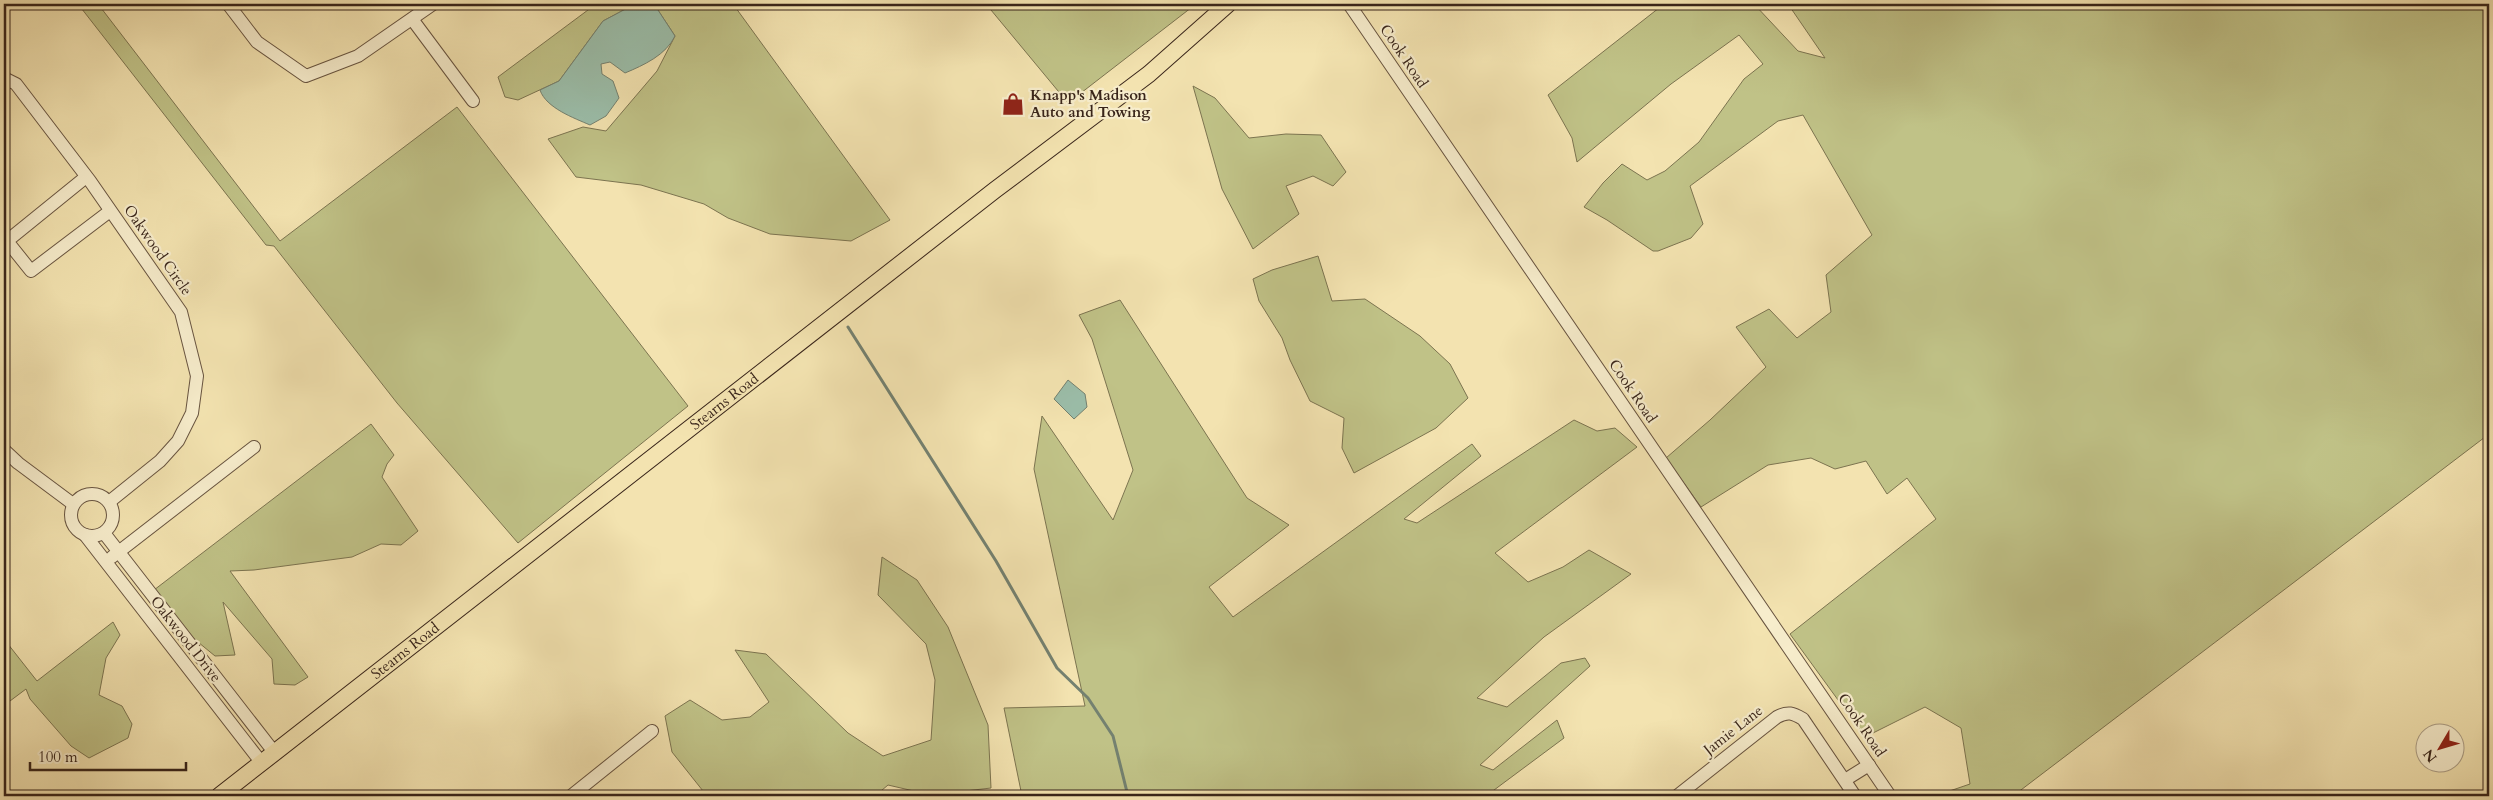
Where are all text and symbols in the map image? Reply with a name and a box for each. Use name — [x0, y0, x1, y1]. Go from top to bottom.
street label: Cook Road — [1375, 20, 1433, 92]
place label: Knapp's Madison Auto and Towing — [1030, 85, 1150, 122]
shop icon: Knapp's Madison Auto and Towing — [1000, 91, 1026, 117]
street label: Oakwood Circle — [119, 201, 197, 299]
street label: Cook Road — [1604, 355, 1662, 427]
street label: Stearns Road — [686, 368, 763, 434]
street label: Oakwood Drive — [146, 592, 226, 686]
street label: Stearns Road — [367, 618, 443, 684]
street label: Cook Road — [1833, 689, 1891, 761]
street label: Jamie Lane — [1698, 700, 1767, 761]
north arrow — [2416, 722, 2466, 772]
scale bar — [30, 740, 186, 772]
text: N — [2419, 745, 2441, 766]
text: 100 m — [38, 747, 78, 767]

